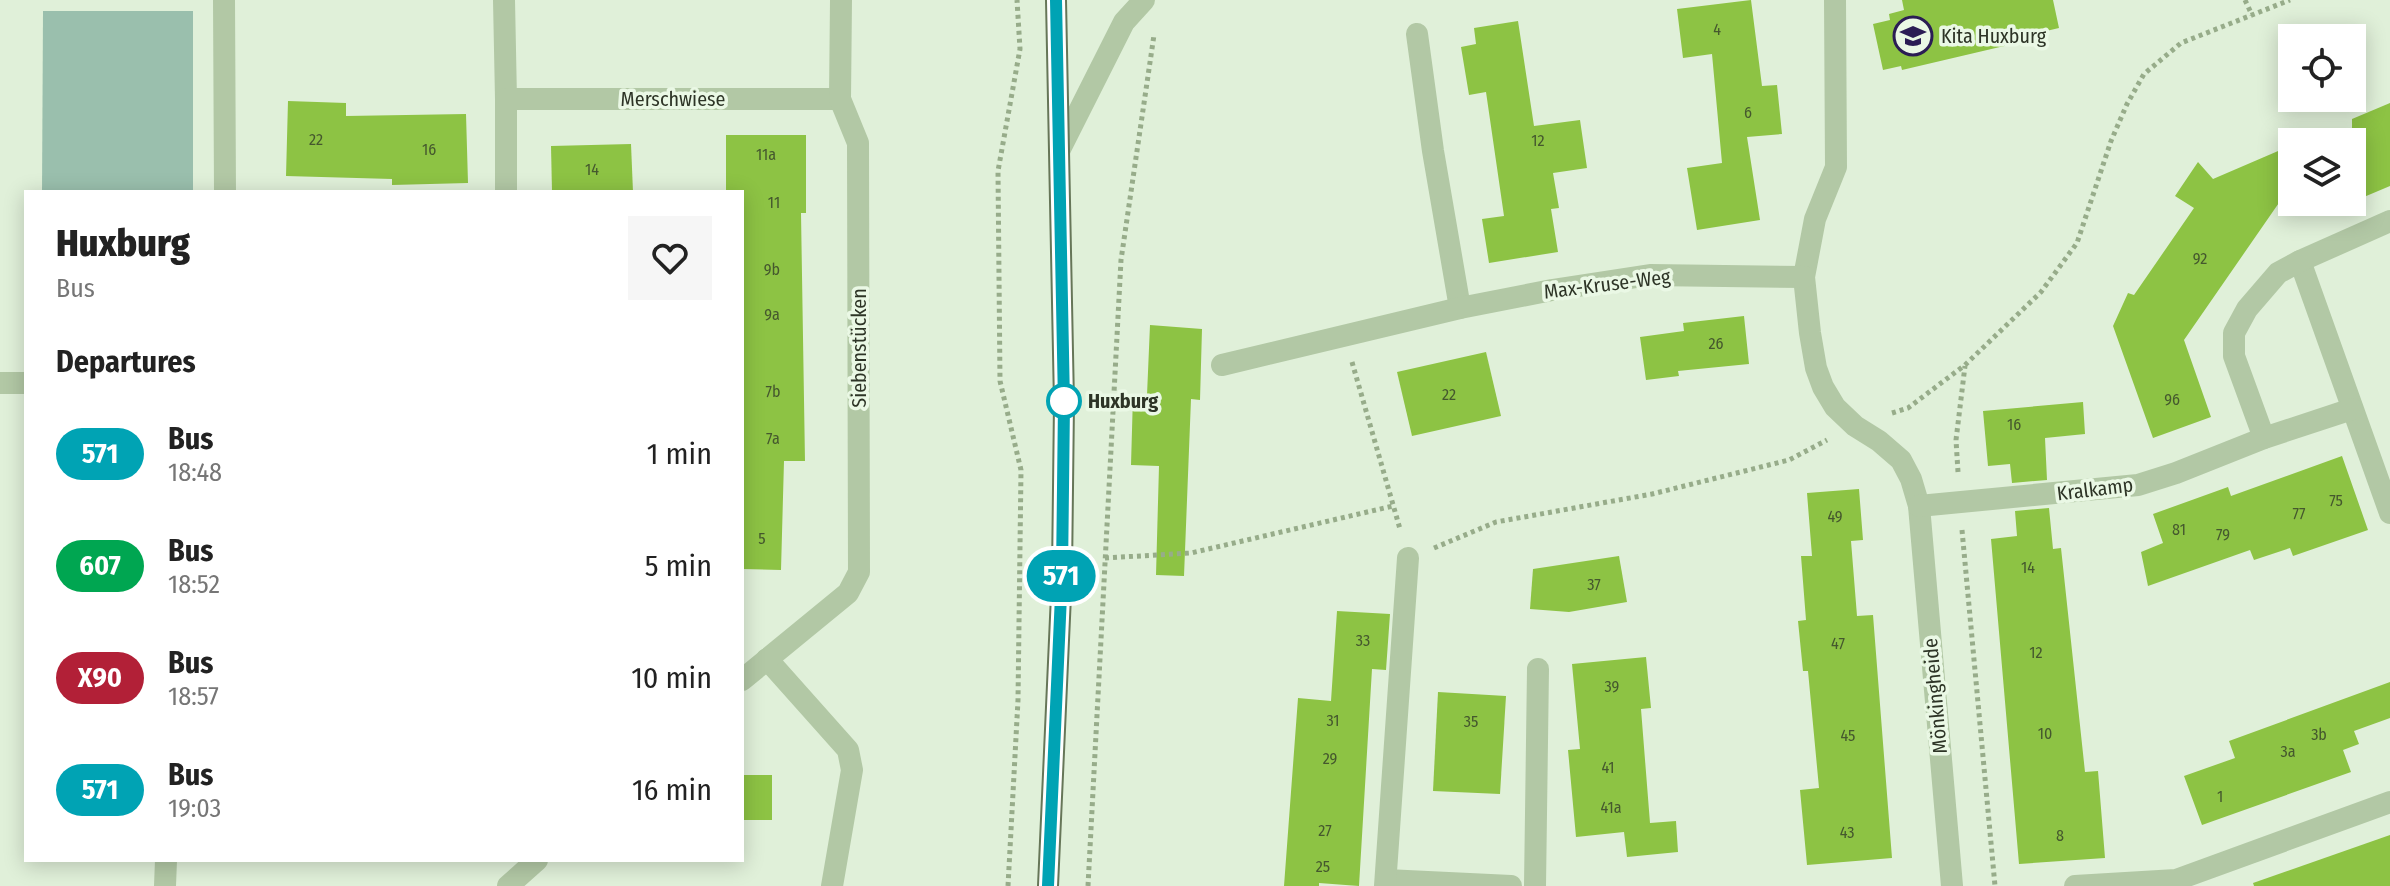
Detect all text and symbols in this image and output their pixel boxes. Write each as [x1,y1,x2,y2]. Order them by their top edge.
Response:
school or university icon: Kita Huxburg [1892,15,1934,57]
house number: 4 [1713,20,1721,39]
place label: Kita Huxburg [1941,24,2047,48]
map controls [2278,24,2366,216]
button: locate [2278,24,2366,112]
street label: Merschwiese [621,87,725,111]
house number: 6 [1744,103,1752,122]
button: layers [2278,128,2366,216]
house number: 22 [309,130,323,149]
house number: 12 [1531,131,1545,150]
house number: 16 [422,140,436,159]
house number: 11a [756,145,776,164]
house number: 14 [585,160,599,179]
house number: 11 [768,193,780,212]
button: heart [628,216,712,300]
text: Huxburg [56,220,190,266]
house number: 92 [2193,249,2207,268]
house number: 9b [764,260,780,279]
street label: Max-Kruse-Weg [1542,264,1672,304]
text: Bus [56,273,95,304]
street label: Siebenstücken [847,288,871,408]
house number: 9a [764,305,780,324]
house number: 26 [1709,334,1724,353]
text: Departures [56,344,196,380]
house number: 7b [766,382,781,401]
marker: Huxburg [1047,384,1081,418]
house number: 22 [1442,385,1456,404]
place label: Huxburg [1088,389,1158,413]
house number: 96 [2164,390,2180,409]
house number: 16 [2007,415,2021,434]
text: Bus [168,421,213,457]
house number: 7a [766,429,780,448]
text: 1 min [647,436,712,472]
text: 571 [82,437,118,470]
text: 18:48 [168,457,222,488]
street label: Kralkamp [2055,472,2135,506]
house number: 75 [2329,491,2343,510]
house number: 77 [2292,504,2306,523]
house number: 49 [1827,507,1843,526]
house number: 81 [2172,520,2186,539]
house number: 79 [2216,525,2230,544]
house number: 5 [758,529,766,548]
text: Bus [168,533,213,569]
text: 5 min [645,548,712,584]
text: 607 [79,549,121,582]
line badge: 571 [1015,550,1107,602]
house number: 14 [2021,558,2035,577]
text: 571 [1043,559,1079,592]
text: 18:52 [168,569,220,600]
house number: 37 [1587,575,1601,594]
house number: 33 [1356,631,1370,650]
house number: 47 [1831,634,1845,653]
street label: Mönkingheide [1918,637,1952,755]
house number: 12 [2029,643,2043,662]
text: Bus [168,645,213,681]
text: 10 min [631,660,712,696]
text: X90 [78,661,122,694]
house number: 39 [1605,677,1620,696]
text: 18:57 [168,681,219,712]
house number: 31 [1326,711,1340,730]
house number: 35 [1464,712,1478,731]
house number: 10 [2038,724,2052,743]
house number: 3b [2311,725,2327,744]
house number: 45 [1841,726,1855,745]
house number: 3a [2280,742,2296,761]
house number: 29 [1323,749,1338,768]
text: Bus [168,757,213,793]
house number: 41 [1601,758,1615,777]
text: 16 min [632,772,712,808]
text: 571 [82,773,118,806]
house number: 1 [2217,787,2223,806]
text: 19:03 [168,793,221,824]
house number: 41a [1601,798,1622,817]
house number: 27 [1318,821,1332,840]
house number: 43 [1840,823,1854,842]
house number: 8 [2056,826,2064,845]
house number: 25 [1316,857,1330,876]

